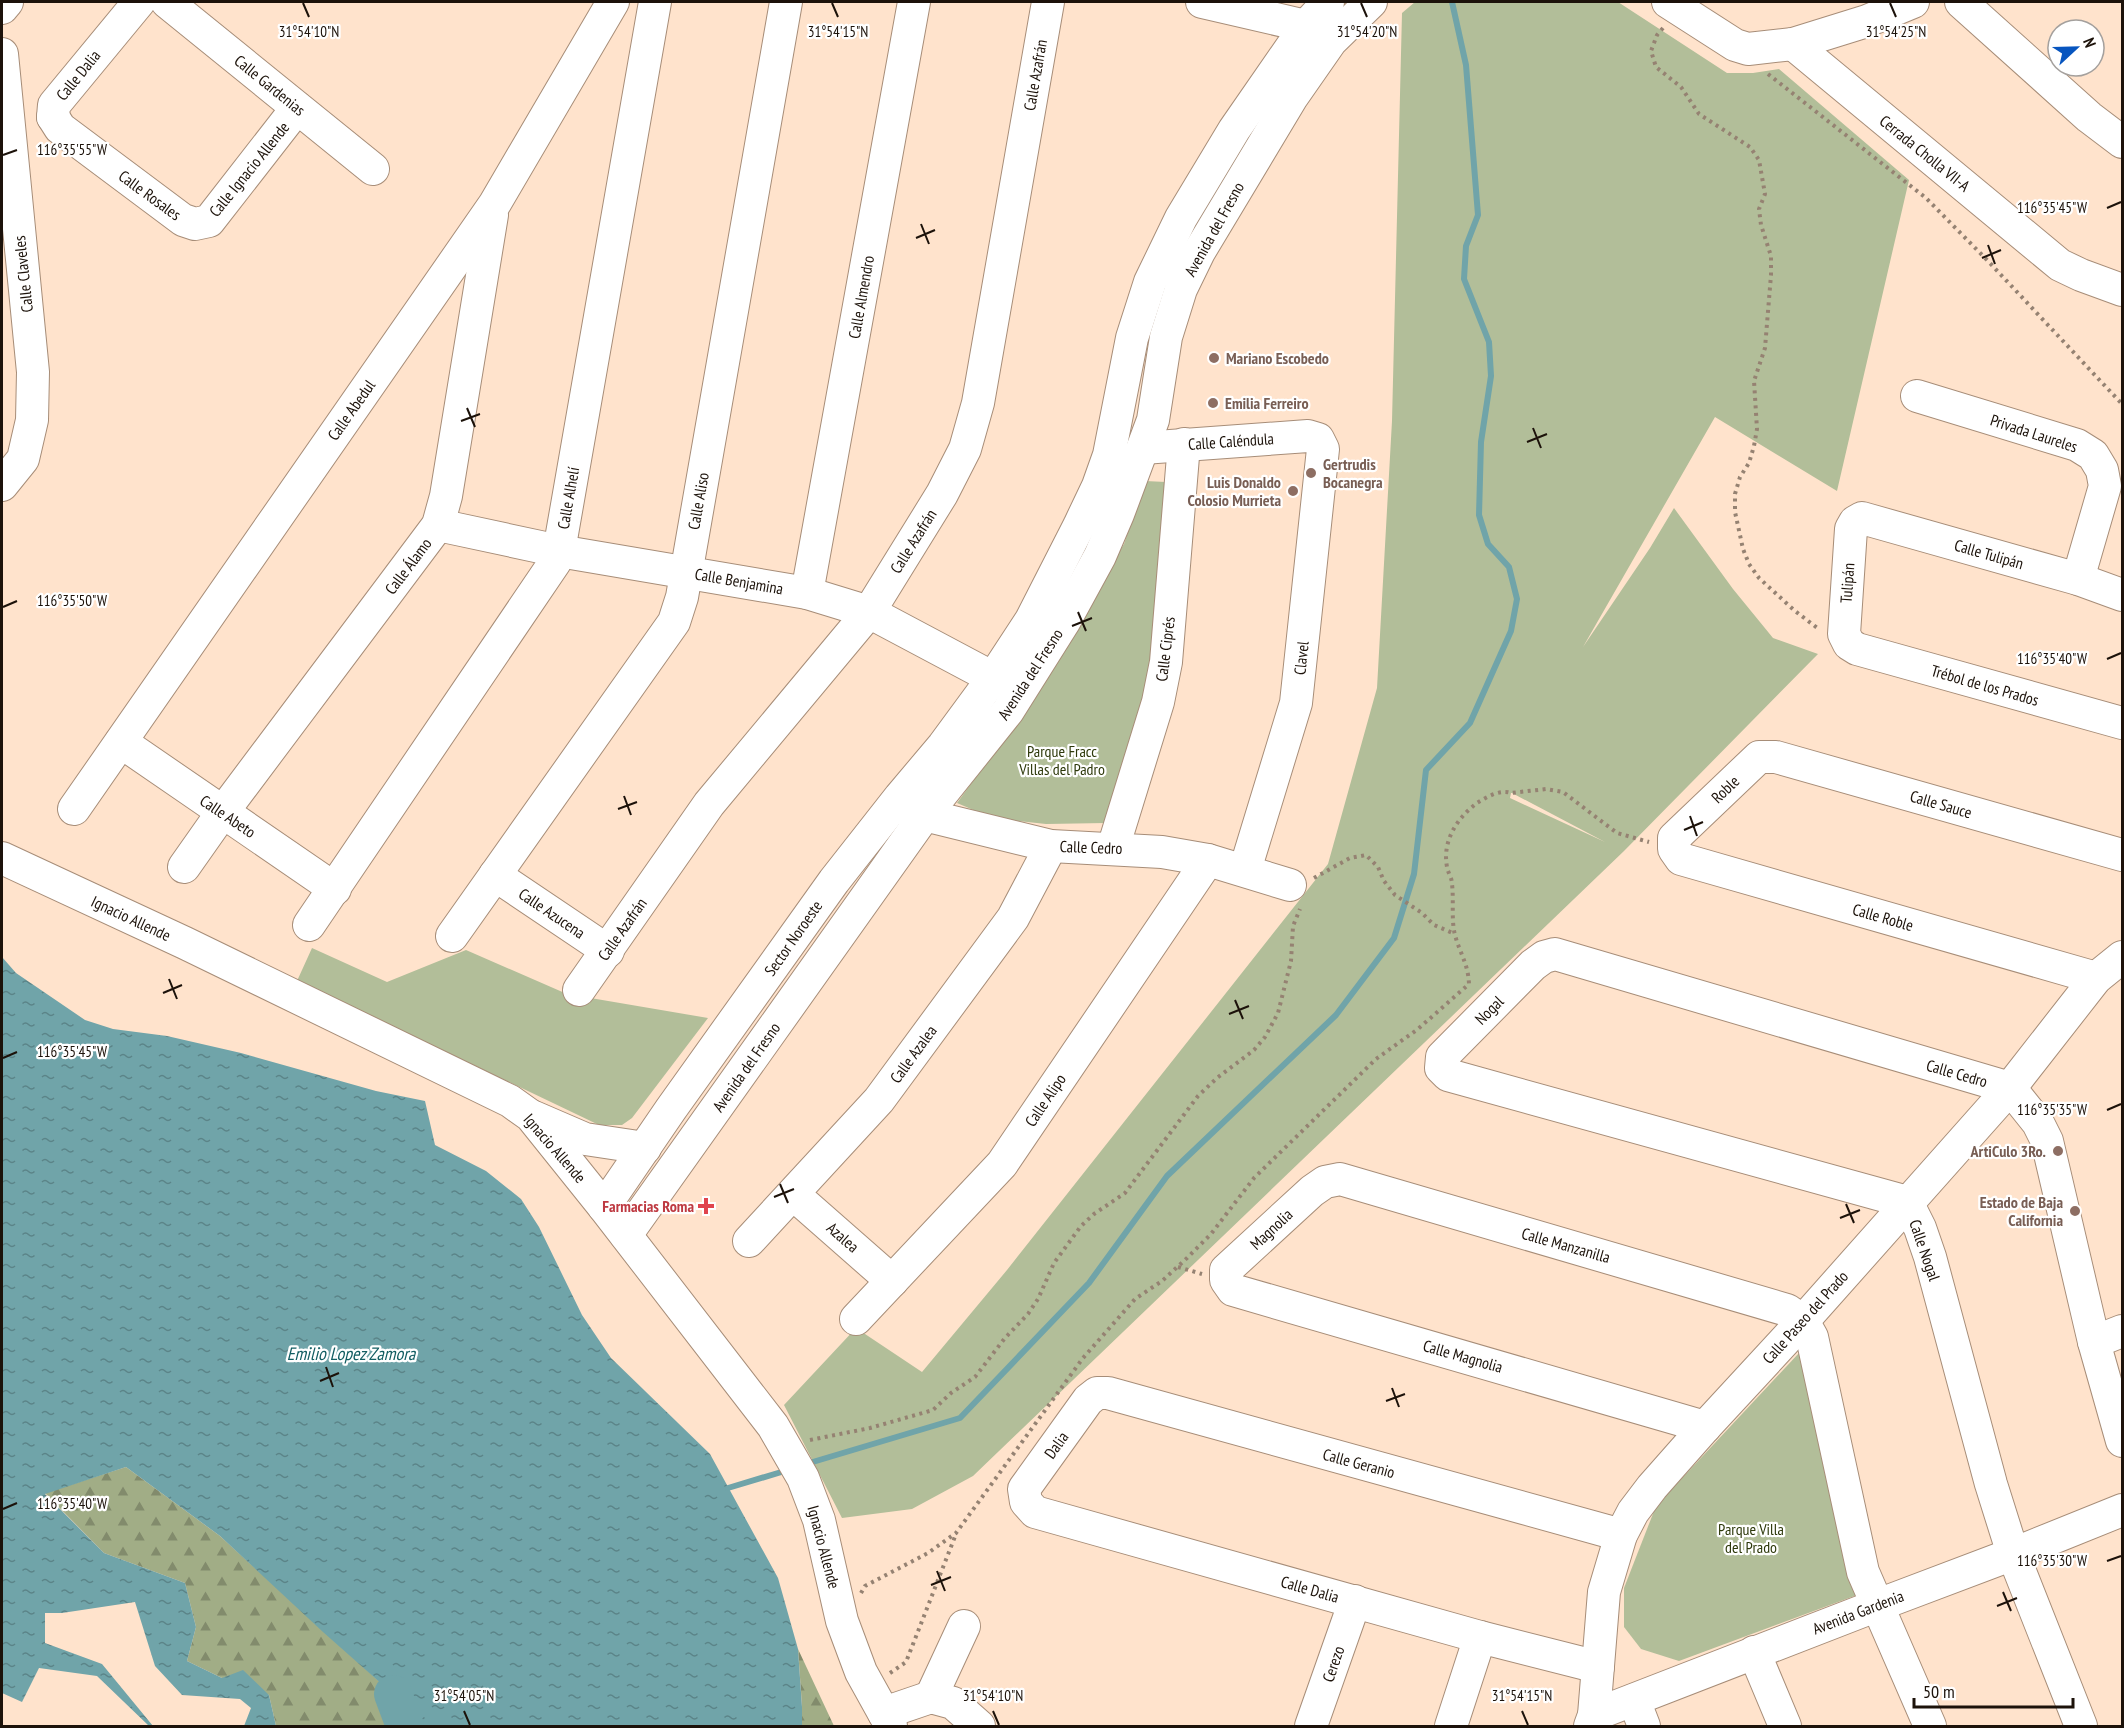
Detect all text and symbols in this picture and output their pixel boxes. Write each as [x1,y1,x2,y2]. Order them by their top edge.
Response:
north arrow [2046,18,2106,78]
text: 31°54'10"N [279,22,339,41]
text: 31°54'15"N [808,22,868,41]
text: 31°54'20"N [1337,22,1397,41]
text: 31°54'25"N [1866,22,1926,41]
text: N [2079,35,2101,50]
street label: Calle Azafrán [1019,38,1051,112]
street label: Calle Dalia [52,46,104,104]
street label: Calle Gardenias [230,50,310,120]
street label: Cerrada Cholla VII-A [1876,110,1975,196]
street label: Calle Ignacio Allende [205,118,293,220]
text: 116°35'55"W [37,140,107,159]
street label: Calle Rosales [115,166,185,224]
street label: Avenida del Fresno [1180,178,1248,280]
text: 116°35'45"W [2017,198,2087,217]
street label: Calle Claveles [9,235,37,313]
street label: Calle Almendro [844,254,878,340]
place label: Mariano Escobedo [1226,348,1329,368]
marker: Mariano Escobedo [1207,351,1221,365]
street label: Calle Abedul [323,376,379,444]
place label: Emilia Ferreiro [1225,393,1309,413]
marker: Emilia Ferreiro [1206,396,1220,410]
street label: Privada Laureles [1988,410,2080,456]
street label: Calle Caléndula [1187,428,1275,454]
place label: Gertrudis Bocanegra [1323,454,1383,492]
street label: Calle Alhelí [553,465,583,531]
marker: Gertrudis Bocanegra [1304,466,1318,480]
street label: Calle Aliso [683,471,713,531]
place label: Luis Donaldo Colosio Murrieta [1188,472,1281,510]
marker: Luis Donaldo Colosio Murrieta [1286,484,1300,498]
street label: Calle Azafrán [885,505,941,577]
street label: Calle Álamo [380,534,436,598]
street label: Calle Tulipán [1952,535,2026,573]
street label: Tulipán [1836,562,1858,604]
street label: Calle Benjamina [693,563,785,599]
text: 116°35'50"W [37,591,107,610]
street label: Calle Ciprés [1151,615,1179,683]
street label: Avenida del Fresno [993,625,1067,723]
street label: Clavel [1289,640,1313,676]
text: 116°35'40"W [2017,649,2087,668]
street label: Trébol de los Prados [1929,660,2041,710]
park label: Parque Fracc Villas del Padro [1018,741,1105,779]
street label: Roble [1707,771,1743,807]
street label: Calle Sauce [1908,786,1974,822]
street label: Calle Abeto [196,790,260,842]
street label: Calle Cedro [1059,836,1123,858]
street label: Calle Azucena [515,883,589,943]
street label: Ignacio Allende [88,891,174,945]
street label: Calle Azafrán [593,894,651,964]
street label: Sector Noroeste [760,896,826,980]
street label: Calle Roble [1850,899,1916,935]
street label: Nogal [1470,991,1508,1029]
street label: Avenida del Fresno [708,1018,784,1116]
street label: Calle Azalea [885,1021,941,1087]
text: 116°35'45"W [37,1042,107,1061]
street label: Calle Cedro [1924,1055,1990,1091]
street label: Calle Alipo [1020,1070,1070,1130]
text: 116°35'35"W [2017,1100,2087,1119]
street label: Ignacio Allende [519,1109,591,1187]
place label: ArtiCulo 3Ro. [1970,1141,2046,1161]
marker: ArtiCulo 3Ro. [2051,1144,2065,1158]
place label: Estado de Baja California [1980,1192,2063,1230]
place label: Farmacias Roma [602,1196,694,1216]
marker: Farmacias Roma [699,1199,713,1213]
street label: Magnolia [1246,1204,1296,1254]
marker: Estado de Baja California [2068,1204,2082,1218]
street label: Calle Nogal [1905,1217,1945,1284]
street label: Azalea [823,1218,863,1256]
street label: Calle Manzanilla [1519,1223,1613,1267]
street label: Calle Paseo del Prado [1758,1266,1852,1368]
street label: Calle Magnolia [1421,1335,1505,1377]
water label: Emilio Lopez Zamora [287,1342,416,1365]
street label: Dalia [1040,1428,1072,1462]
street label: Calle Geranio [1321,1444,1397,1482]
text: 116°35'40"W [37,1494,107,1513]
street label: Ignacio Allende [803,1503,845,1591]
park label: Parque Villa del Prado [1718,1519,1784,1557]
text: 116°35'30"W [2017,1551,2087,1570]
street label: Calle Dalia [1279,1571,1341,1607]
street label: Avenida Gardenia [1810,1585,1906,1639]
street label: Cerezo [1318,1643,1348,1685]
scale bar [1914,1671,2073,1709]
text: 50 m [1923,1680,1955,1703]
text: 31°54'05"N [434,1686,494,1705]
text: 31°54'10"N [963,1686,1023,1705]
text: 31°54'15"N [1492,1686,1552,1705]

